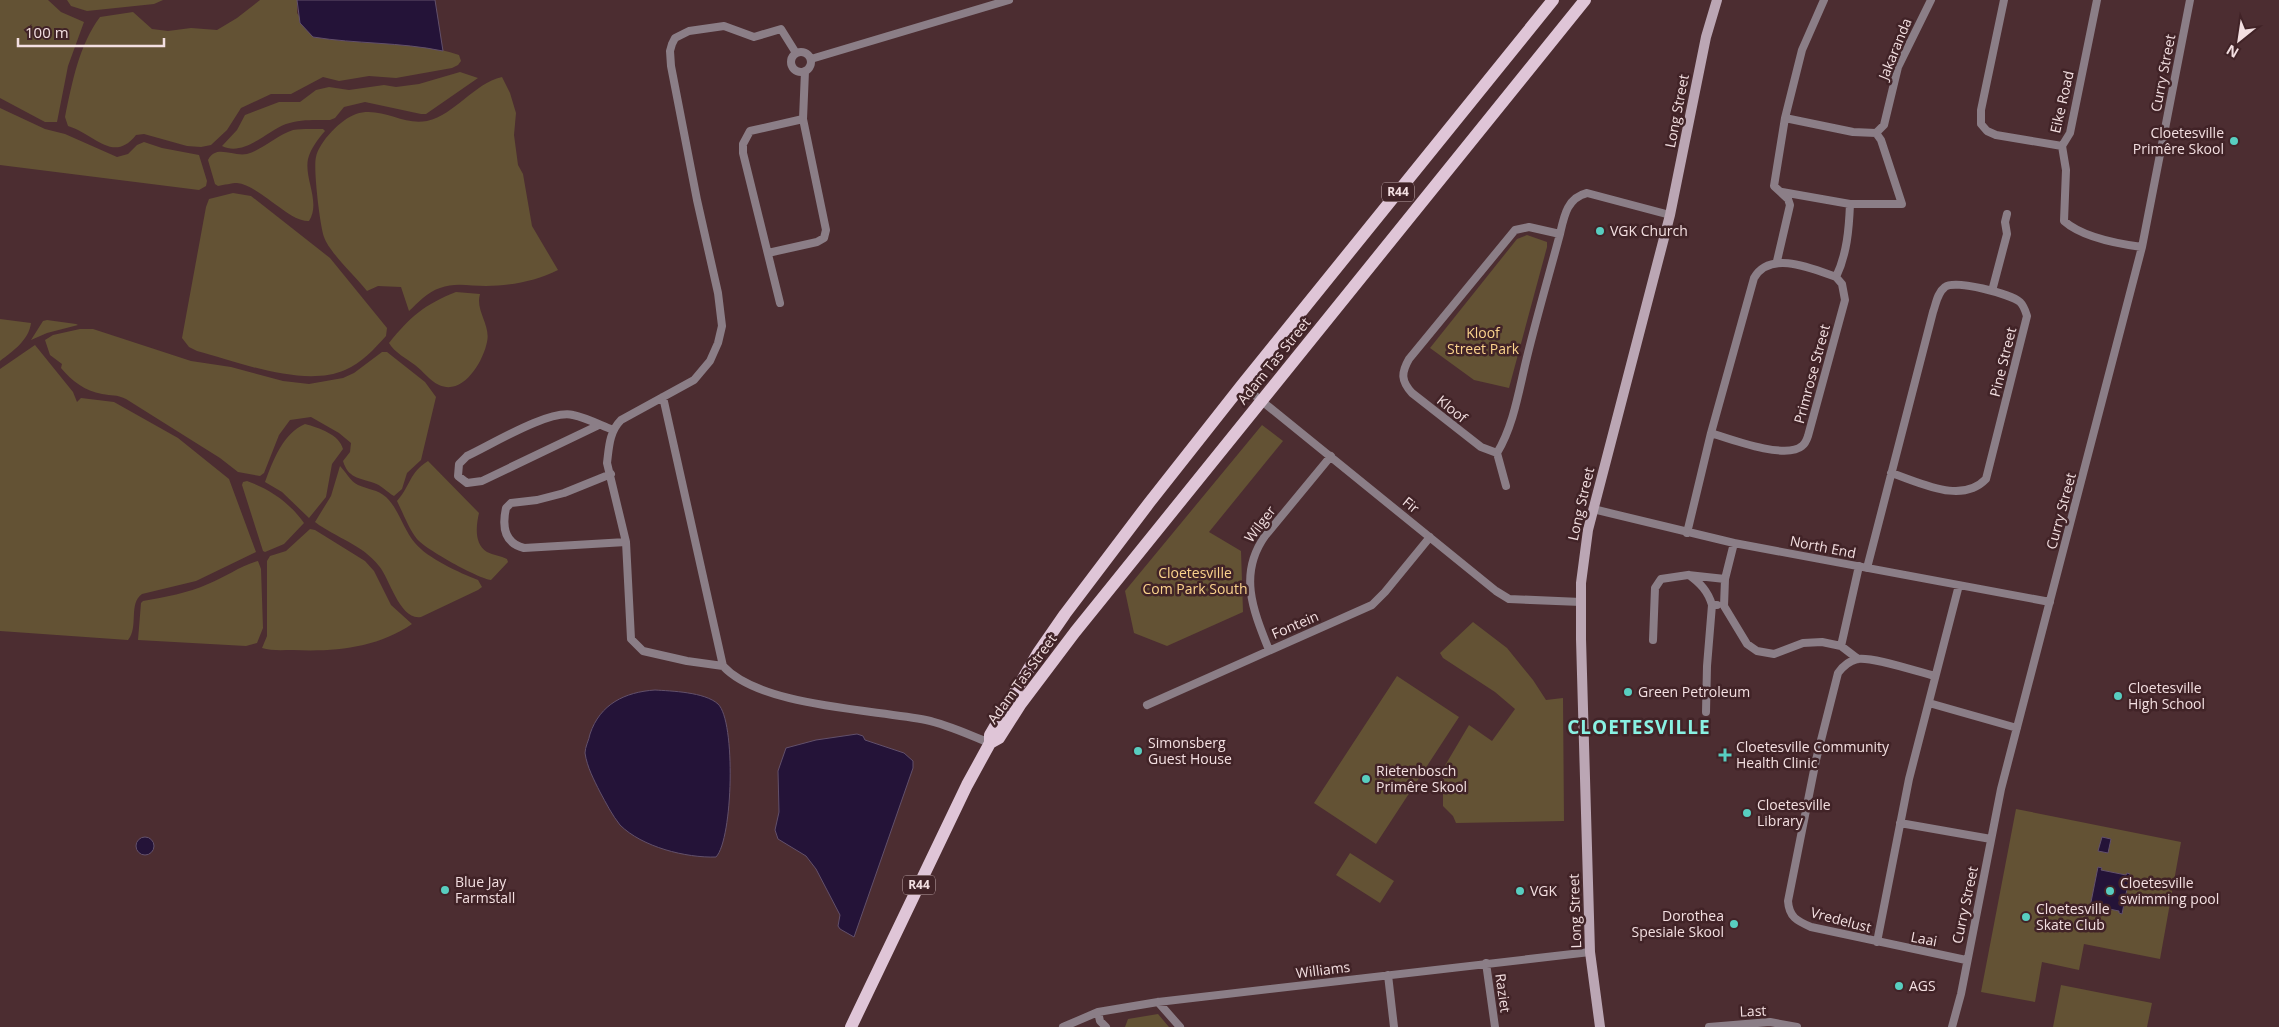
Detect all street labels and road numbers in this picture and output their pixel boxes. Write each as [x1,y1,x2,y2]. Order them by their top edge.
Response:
street label: Jakaranda [1873,15,1916,84]
street label: Curry Street [2146,33,2179,113]
street label: Eike Road [2045,69,2078,135]
street label: Long Street [1660,72,1693,149]
road number: R44 [1382,182,1414,202]
street label: Adam Tas Street [1233,313,1315,408]
street label: Primrose Street [1789,322,1834,426]
street label: Pine Street [1985,325,2020,399]
street label: Kloof [1433,391,1472,427]
street label: Long Street [1563,465,1598,542]
street label: Curry Street [2041,470,2080,551]
street label: Fir [1399,492,1424,517]
street label: Wilger [1240,501,1280,546]
street label: North End [1788,531,1858,562]
street label: Fontein [1268,606,1321,643]
street label: Adam Tas Street [983,630,1061,727]
street label: Curry Street [1947,864,1982,945]
street label: Long Street [1564,873,1585,949]
road number: R44 [903,876,935,894]
street label: Vredelust [1809,902,1874,937]
street label: Laai [1909,927,1939,950]
street label: Williams [1295,957,1351,982]
street label: Raziet [1491,972,1516,1014]
street label: Last [1739,1001,1767,1020]

